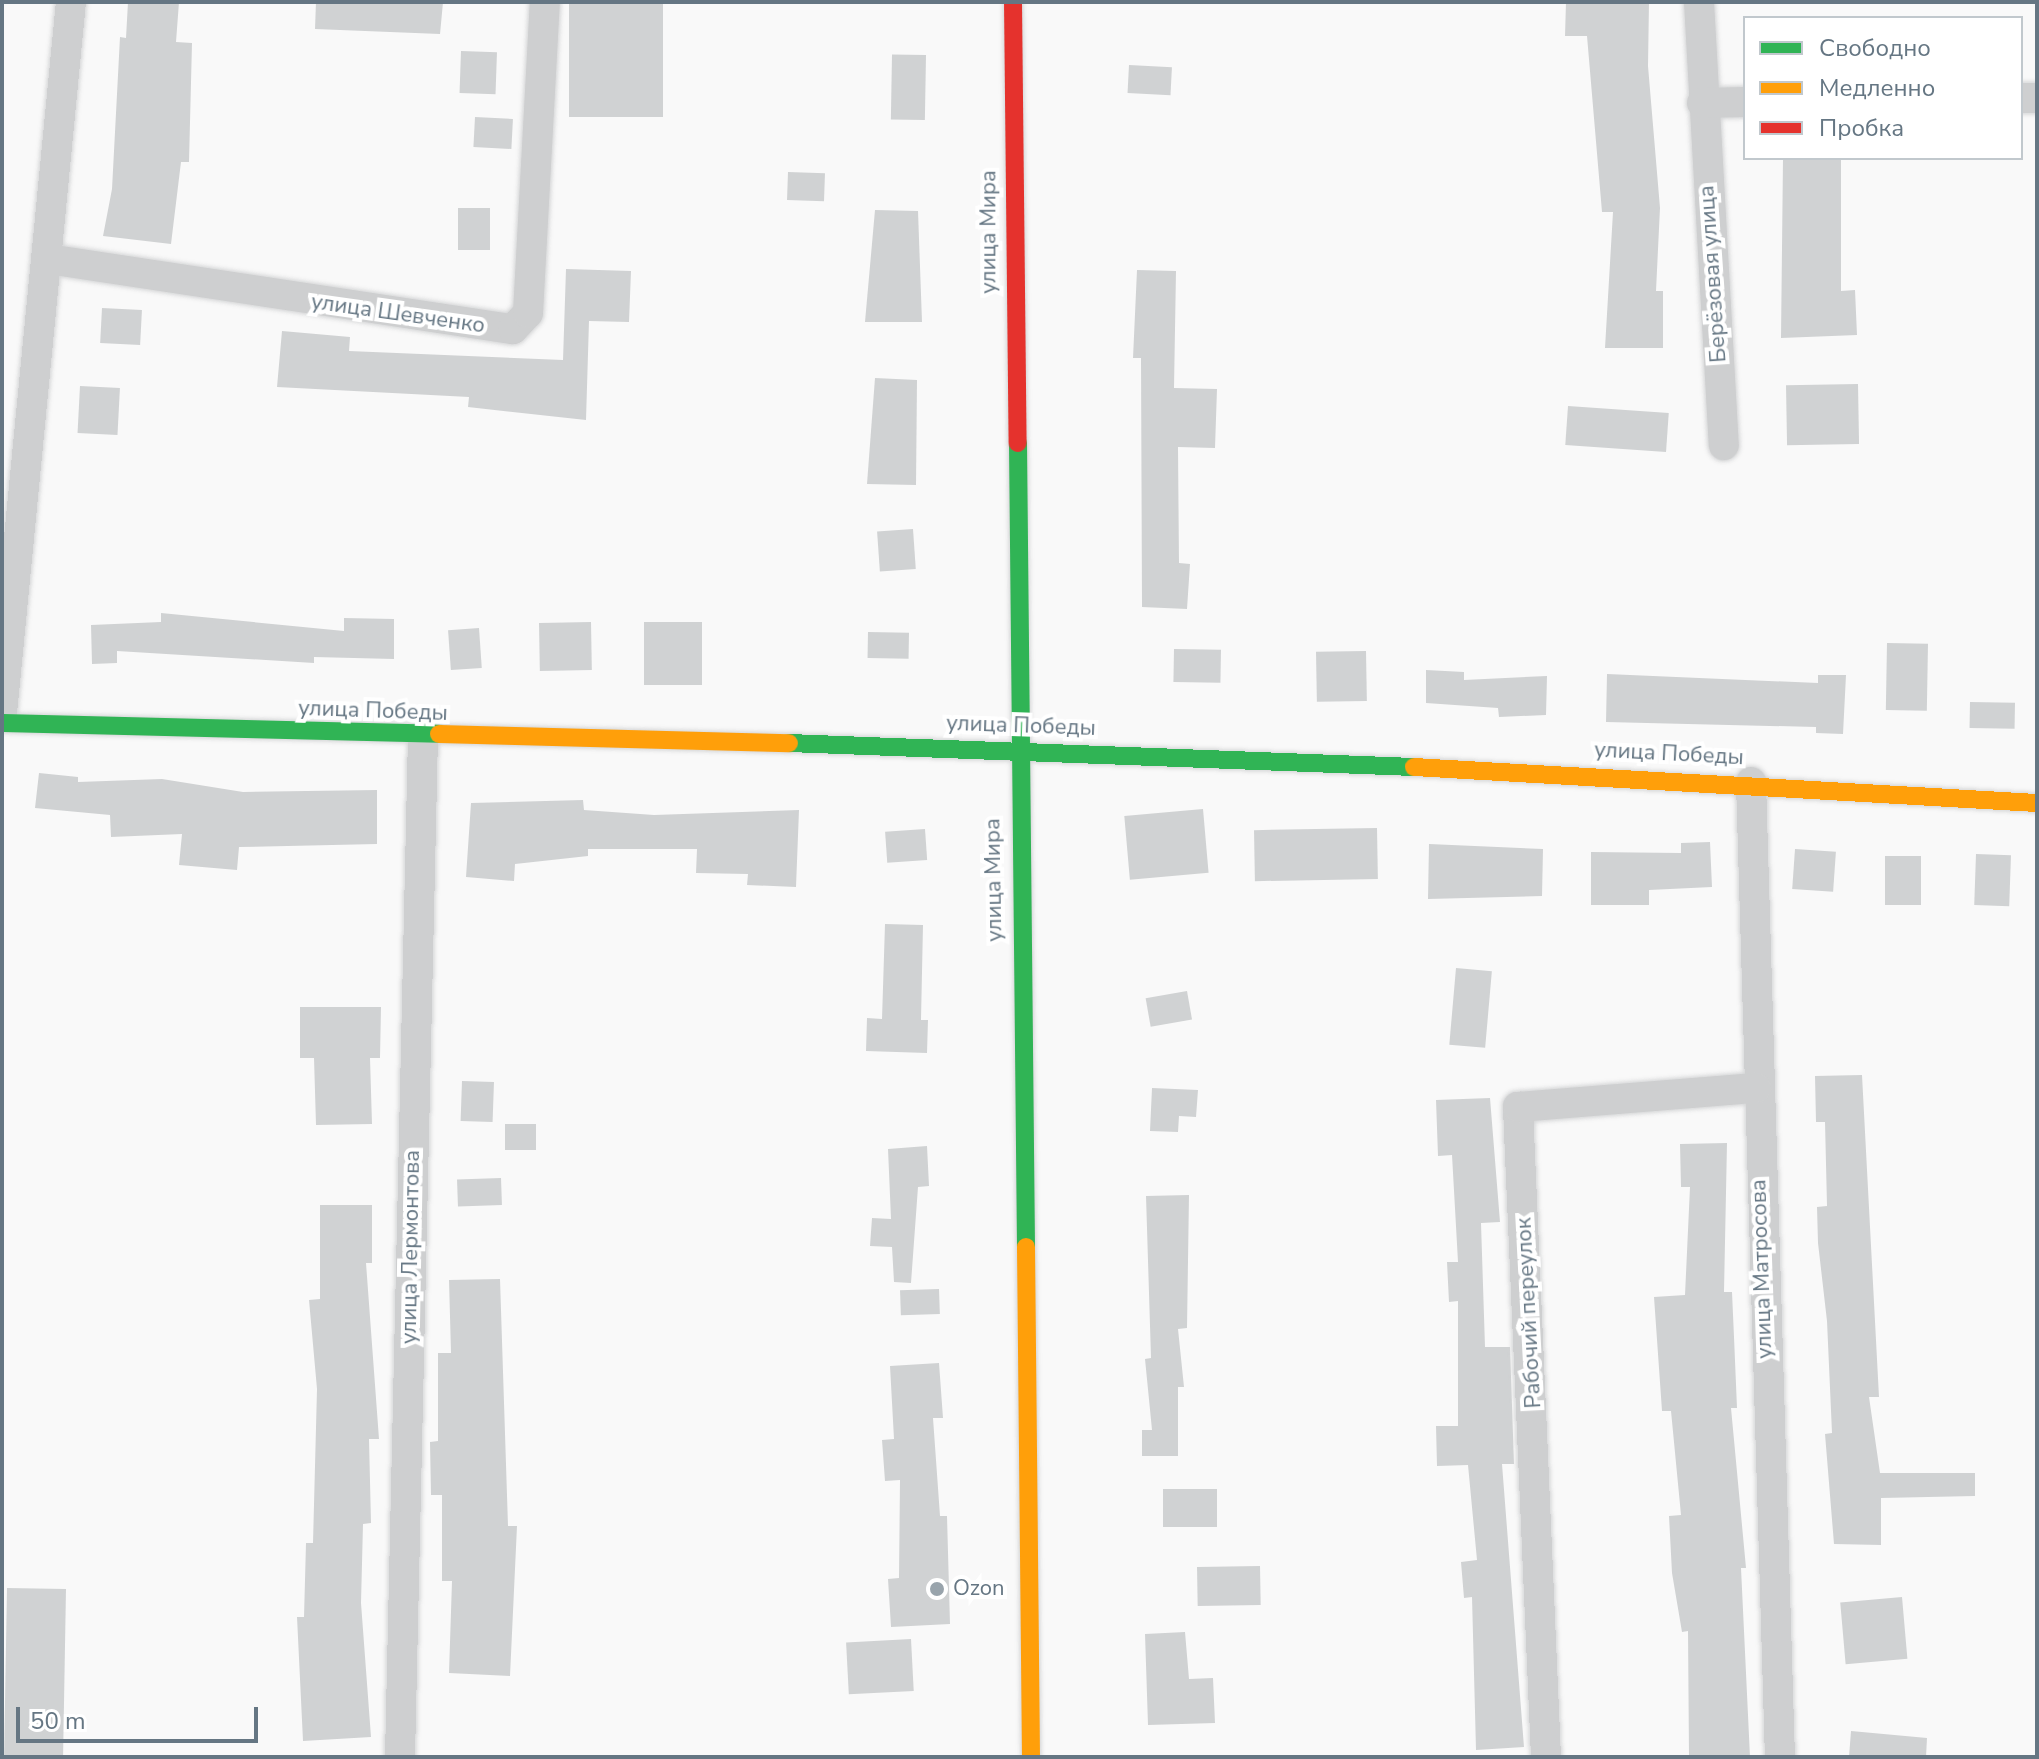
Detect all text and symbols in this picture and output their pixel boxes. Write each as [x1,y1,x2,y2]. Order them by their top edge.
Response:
legend [1743,16,2023,160]
text: Свободно [1819,32,1931,64]
text: Медленно [1819,72,1935,104]
text: Пробка [1819,112,1904,144]
street label: улица Мира [976,170,1002,294]
street label: Берёзовая улица [1694,185,1732,363]
street label: улица Шевченко [309,289,487,339]
street label: улица Победы [298,695,448,727]
street label: улица Победы [946,710,1096,742]
street label: улица Победы [1594,737,1744,771]
street label: улица Мира [980,818,1008,942]
street label: улица Лермонтова [396,1150,426,1344]
street label: улица Матросова [1746,1179,1778,1359]
street label: Рабочий переулок [1511,1217,1547,1409]
place label: Ozon [953,1576,1005,1602]
marker: Ozon [928,1580,946,1598]
scale bar [20,1691,262,1741]
text: 50 m [30,1705,86,1737]

